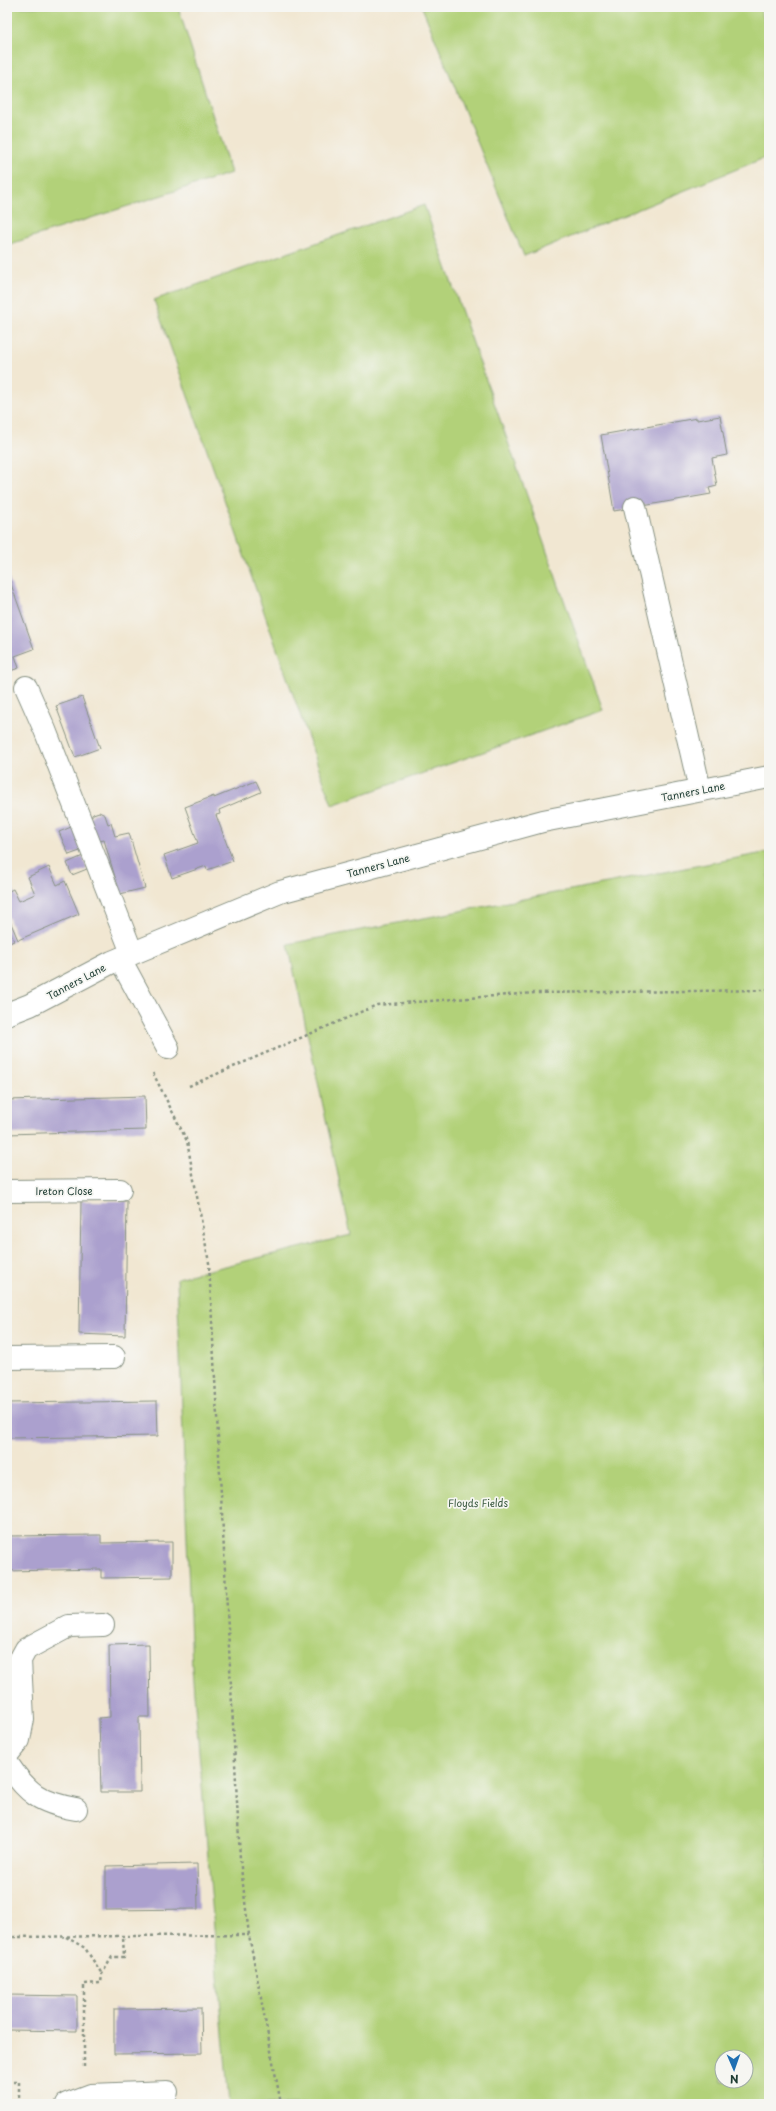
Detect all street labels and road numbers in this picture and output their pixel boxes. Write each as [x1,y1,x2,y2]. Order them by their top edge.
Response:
street label: Tanners Lane [660,777,727,805]
street label: Tanners Lane [345,849,412,881]
street label: Tanners Lane [44,959,108,1003]
street label: Ireton Close [35,1183,93,1198]

